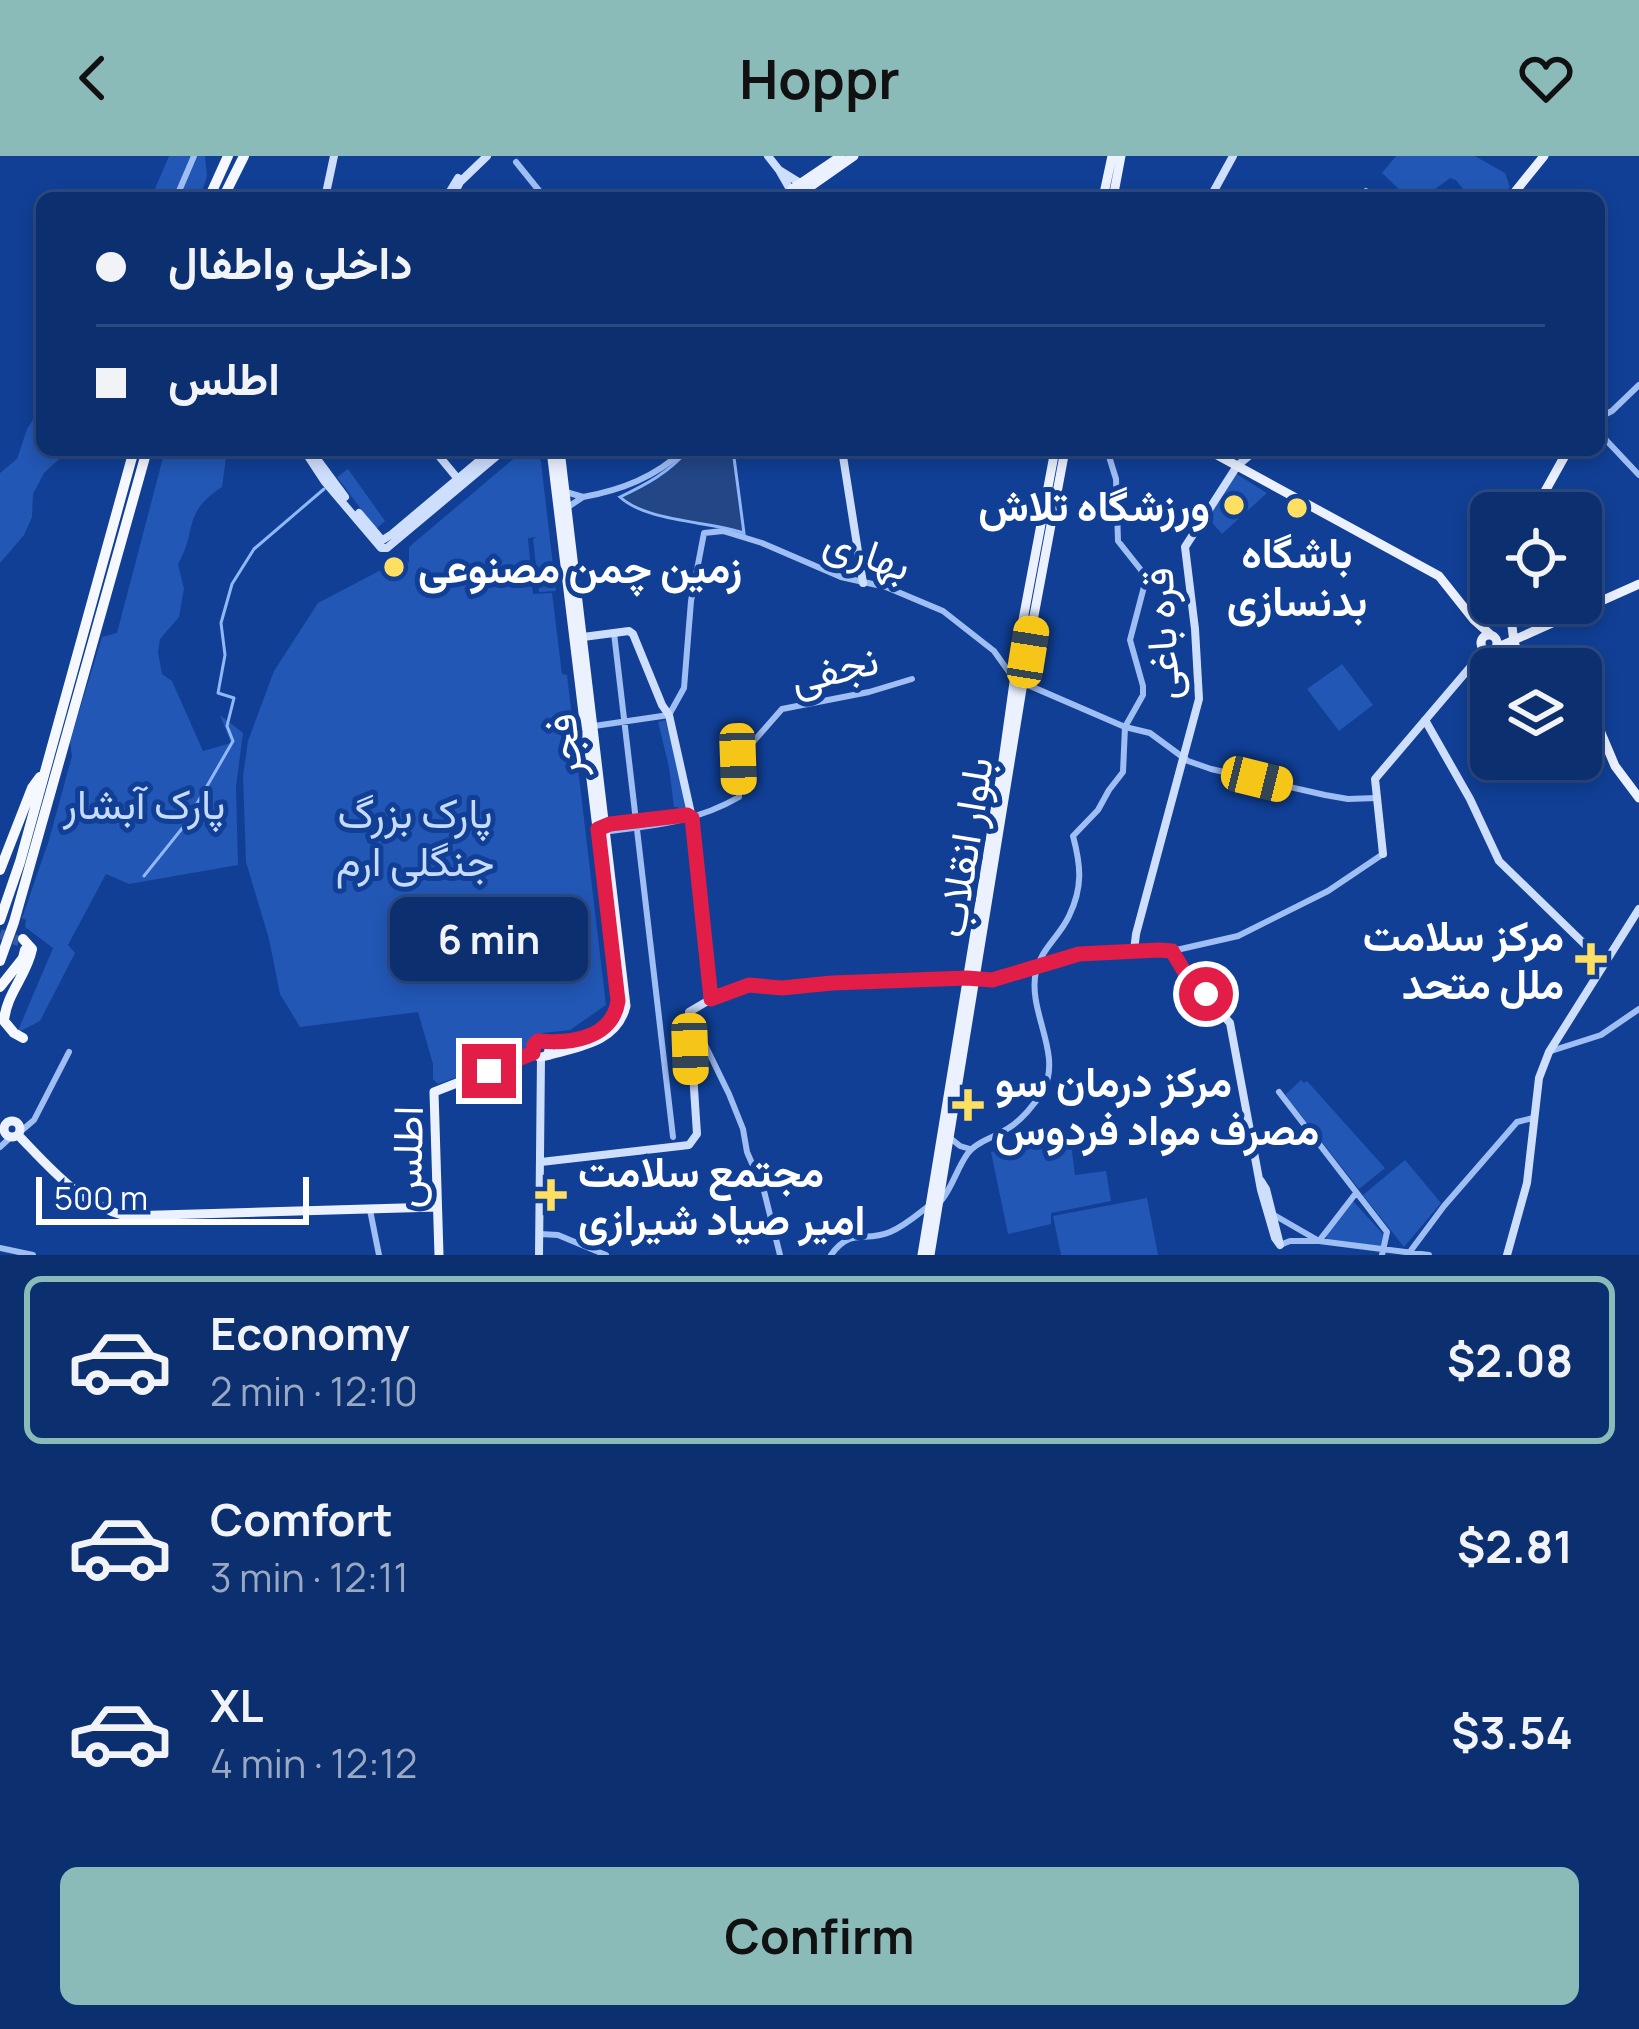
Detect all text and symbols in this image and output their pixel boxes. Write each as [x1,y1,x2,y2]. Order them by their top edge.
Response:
text: Hoppr [739,41,900,115]
icon: back [60,45,126,111]
icon: heart [1513,45,1579,111]
text: داخلی واطفال [168,231,413,293]
text: اطلس [168,347,280,409]
place label: ورزشگاه تلاش [978,476,1210,534]
marker: ورزشگاه تلاش [1221,492,1247,518]
map controls [1470,492,1602,780]
button: locate [1470,492,1602,624]
marker: باشگاه بدنسازی [1284,495,1310,521]
street label: بهاری [817,510,919,594]
place label: باشگاه بدنسازی [1227,523,1367,629]
place label: زمین چمن مصنوعی [418,538,742,597]
marker: زمین چمن مصنوعی [381,554,407,580]
street label: قره باغی [1128,566,1192,702]
car [1005,614,1051,690]
street label: نجفی [784,629,884,707]
button: layers [1470,648,1602,780]
street label: فجر [530,711,596,782]
car [719,722,757,796]
street label: بلوار انقلاب [920,753,1006,941]
car [1218,753,1296,805]
park label: پارک آبشار [62,774,225,833]
park label: پارک بزرگ جنگلی ارم [336,783,494,889]
callout: 6 min [390,897,588,981]
place label: مرکز سلامت ملل متحد [1363,906,1564,1012]
text: 6 min [438,912,540,966]
marker: مرکز سلامت ملل متحد [1575,943,1607,975]
route start [1179,967,1233,1021]
car [671,1012,709,1086]
route end [462,1044,516,1098]
place label: مرکز درمان سو مصرف مواد فردوس [995,1052,1319,1158]
marker: مرکز درمان سو مصرف مواد فردوس [952,1089,984,1121]
street label: اطلس [376,1105,436,1209]
place label: مجتمع سلامت امیر صیاد شیرازی [578,1142,865,1248]
scale bar [36,1171,309,1224]
text: 500 m [54,1175,148,1220]
marker: مجتمع سلامت امیر صیاد شیرازی [535,1179,567,1211]
text: Economy [210,1302,410,1364]
icon: car [66,1306,174,1414]
text: $2.08 [1447,1329,1573,1391]
text: 2 min · 12:10 [210,1364,418,1418]
text: Comfort [210,1488,393,1550]
icon: car [66,1492,174,1600]
text: $2.81 [1457,1515,1573,1577]
text: 3 min · 12:11 [210,1550,409,1604]
text: XL [210,1674,264,1736]
icon: car [66,1678,174,1786]
text: $3.54 [1451,1701,1573,1763]
text: 4 min · 12:12 [210,1736,417,1790]
button: Confirm [60,1867,1579,2005]

